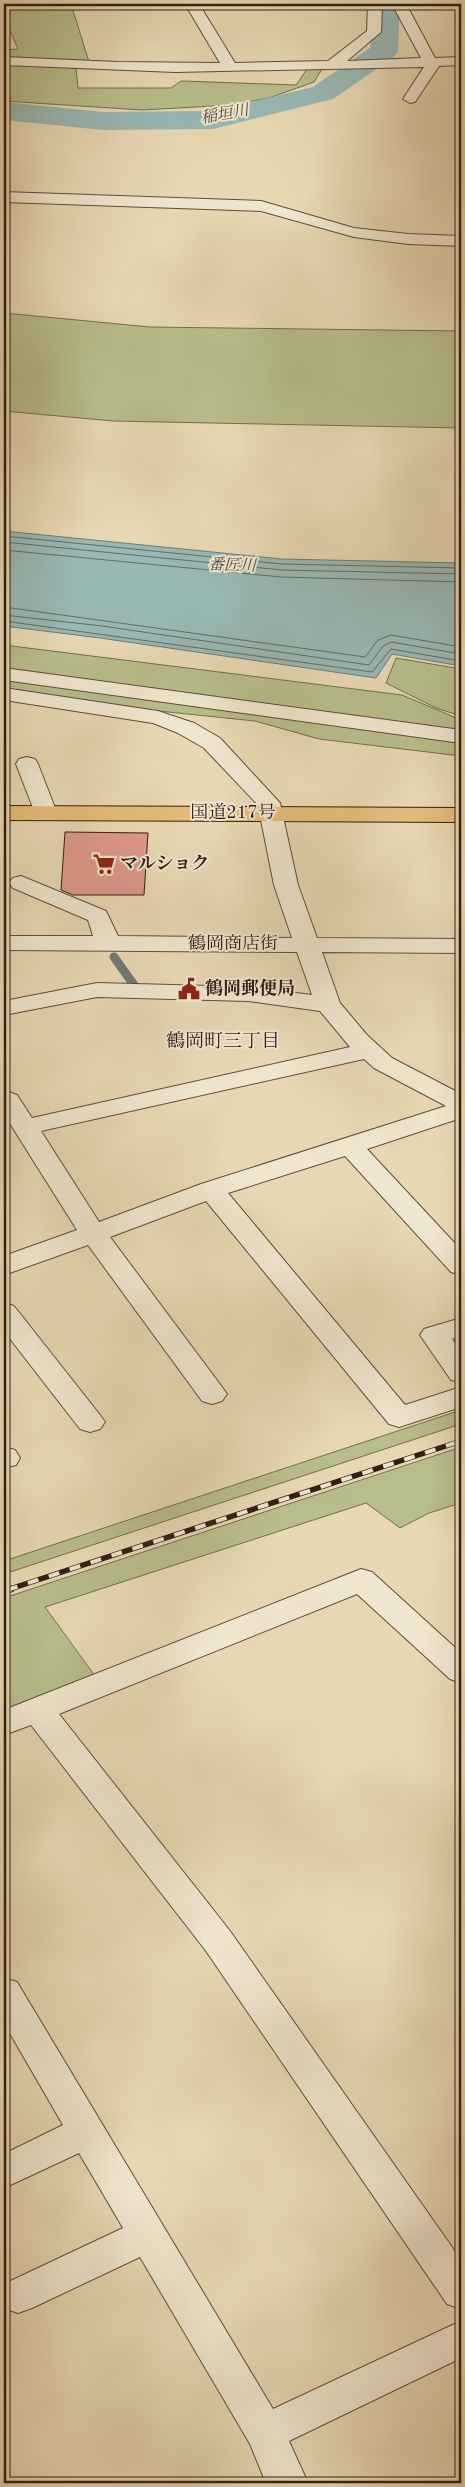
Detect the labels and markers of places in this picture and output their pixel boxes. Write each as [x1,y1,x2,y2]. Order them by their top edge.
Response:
supermarket icon: マルショク [91,851,117,877]
place label: マルショク [120,854,209,873]
public building icon: 鶴岡郵便局 [176,976,202,1002]
place label: 鶴岡郵便局 [205,978,295,998]

